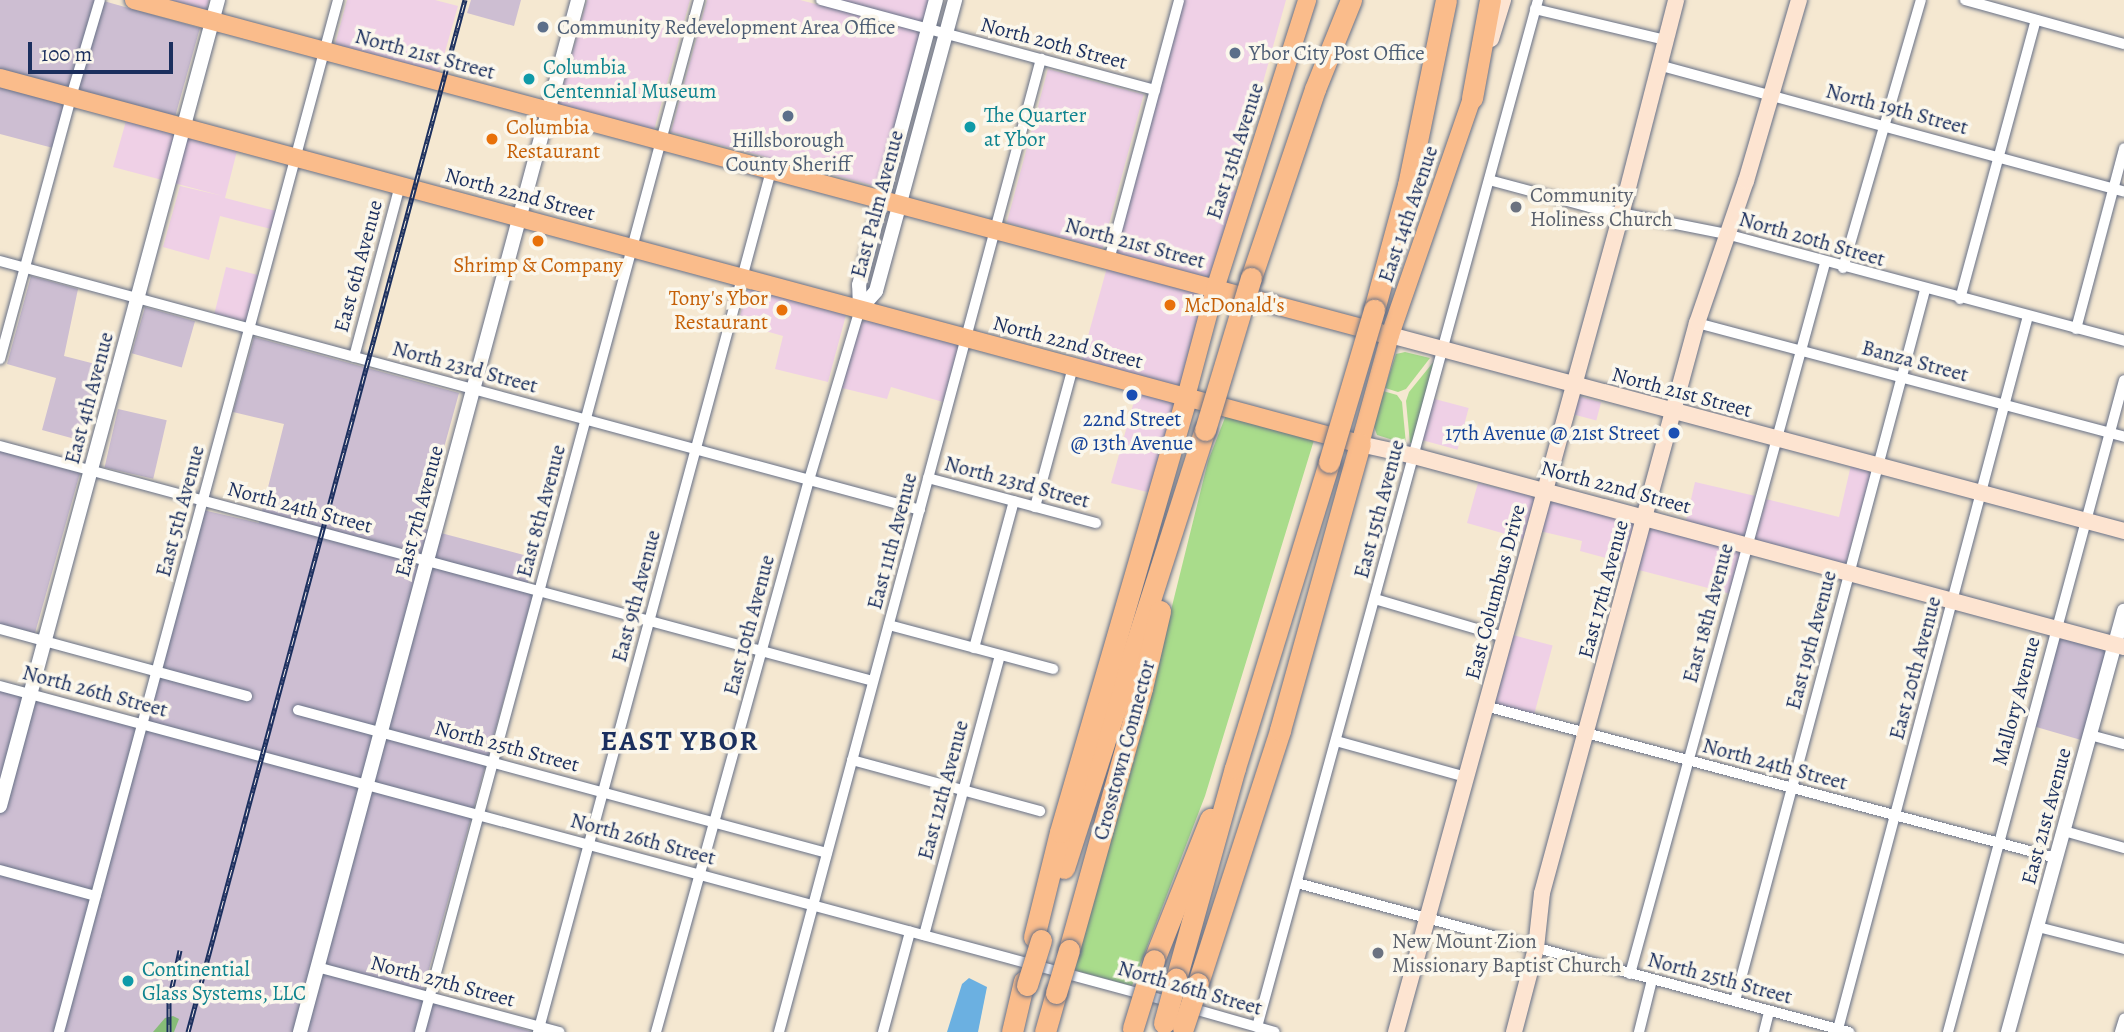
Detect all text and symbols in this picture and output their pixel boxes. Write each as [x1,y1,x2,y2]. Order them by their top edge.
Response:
street label: North 20th Street [978,11,1130,75]
place label: Community Redevelopment Area Office [557,14,895,40]
marker: Community Redevelopment Area Office [535,19,551,35]
street label: North 21st Street [352,23,498,85]
scale bar [32,28,177,72]
text: 100 m [41,40,92,68]
place label: Ybor City Post Office [1249,40,1425,66]
marker: Ybor City Post Office [1227,45,1243,61]
place label: Columbia Centennial Museum [543,54,716,104]
marker: Columbia Centennial Museum [521,71,537,87]
street label: North 19th Street [1823,78,1971,140]
street label: East 13th Avenue [1201,80,1269,222]
place label: The Quarter at Ybor [984,102,1087,152]
marker: Hillsborough County Sheriff [780,108,796,124]
place label: Columbia Restaurant [506,114,600,164]
marker: The Quarter at Ybor [962,119,978,135]
place label: Hillsborough County Sheriff [725,127,851,177]
street label: East Palm Avenue [845,128,909,280]
marker: Columbia Restaurant [484,131,500,147]
street label: East 14th Avenue [1373,142,1443,286]
street label: North 22nd Street [442,162,598,226]
place label: Community Holiness Church [1530,182,1673,232]
street label: East 6th Avenue [328,197,388,335]
marker: Community Holiness Church [1508,199,1524,215]
street label: North 20th Street [1736,206,1888,272]
street label: North 21st Street [1062,212,1208,274]
marker: Shrimp & Company [530,233,546,249]
place label: Shrimp & Company [453,252,623,278]
place label: Tony's Ybor Restaurant [669,285,768,335]
place label: McDonald's [1184,292,1285,318]
marker: McDonald's [1162,297,1178,313]
marker: Tony's Ybor Restaurant [774,302,790,318]
street label: North 22nd Street [990,310,1146,374]
street label: East 4th Avenue [59,329,119,467]
street label: Banza Street [1859,335,1971,387]
street label: North 23rd Street [390,336,540,398]
street label: North 21st Street [1609,361,1755,423]
marker: 22nd Street @ 13th Avenue [1124,387,1140,403]
place label: 22nd Street @ 13th Avenue [1071,406,1193,456]
place label: 17th Avenue @ 21st Street [1445,420,1660,446]
marker: 17th Avenue @ 21st Street [1666,425,1682,441]
street label: East 15th Avenue [1348,437,1410,581]
street label: East 5th Avenue [150,442,210,580]
street label: East 8th Avenue [511,442,571,580]
street label: East 7th Avenue [389,443,449,579]
street label: North 23rd Street [942,451,1092,513]
street label: North 22nd Street [1538,455,1694,519]
street label: East 11th Avenue [862,470,922,612]
street label: North 24th Street [225,476,375,538]
street label: East Columbus Drive [1460,502,1530,682]
street label: East 17th Avenue [1572,517,1634,661]
street label: East 9th Avenue [606,527,666,665]
street label: East 18th Avenue [1677,540,1739,686]
street label: East 10th Avenue [718,552,780,698]
street label: East 19th Avenue [1780,568,1842,712]
street label: East 20th Avenue [1884,594,1946,742]
street label: Mallory Avenue [1987,634,2045,768]
street label: Crosstown Connector [1088,657,1160,843]
street label: North 26th Street [20,660,170,722]
street label: North 25th Street [432,715,582,777]
street label: East 12th Avenue [912,718,974,862]
district label: EAST YBOR [602,724,758,758]
street label: North 24th Street [1700,733,1850,795]
street label: East 21st Avenue [2016,745,2076,887]
street label: North 26th Street [568,808,718,870]
place label: New Mount Zion Missionary Baptist Church [1392,928,1621,978]
marker: New Mount Zion Missionary Baptist Church [1370,945,1386,961]
street label: North 25th Street [1645,947,1795,1009]
street label: North 27th Street [368,950,518,1012]
street label: North 26th Street [1115,955,1265,1021]
place label: Continential Glass Systems, LLC [142,956,306,1006]
marker: Continential Glass Systems, LLC [120,973,136,989]

